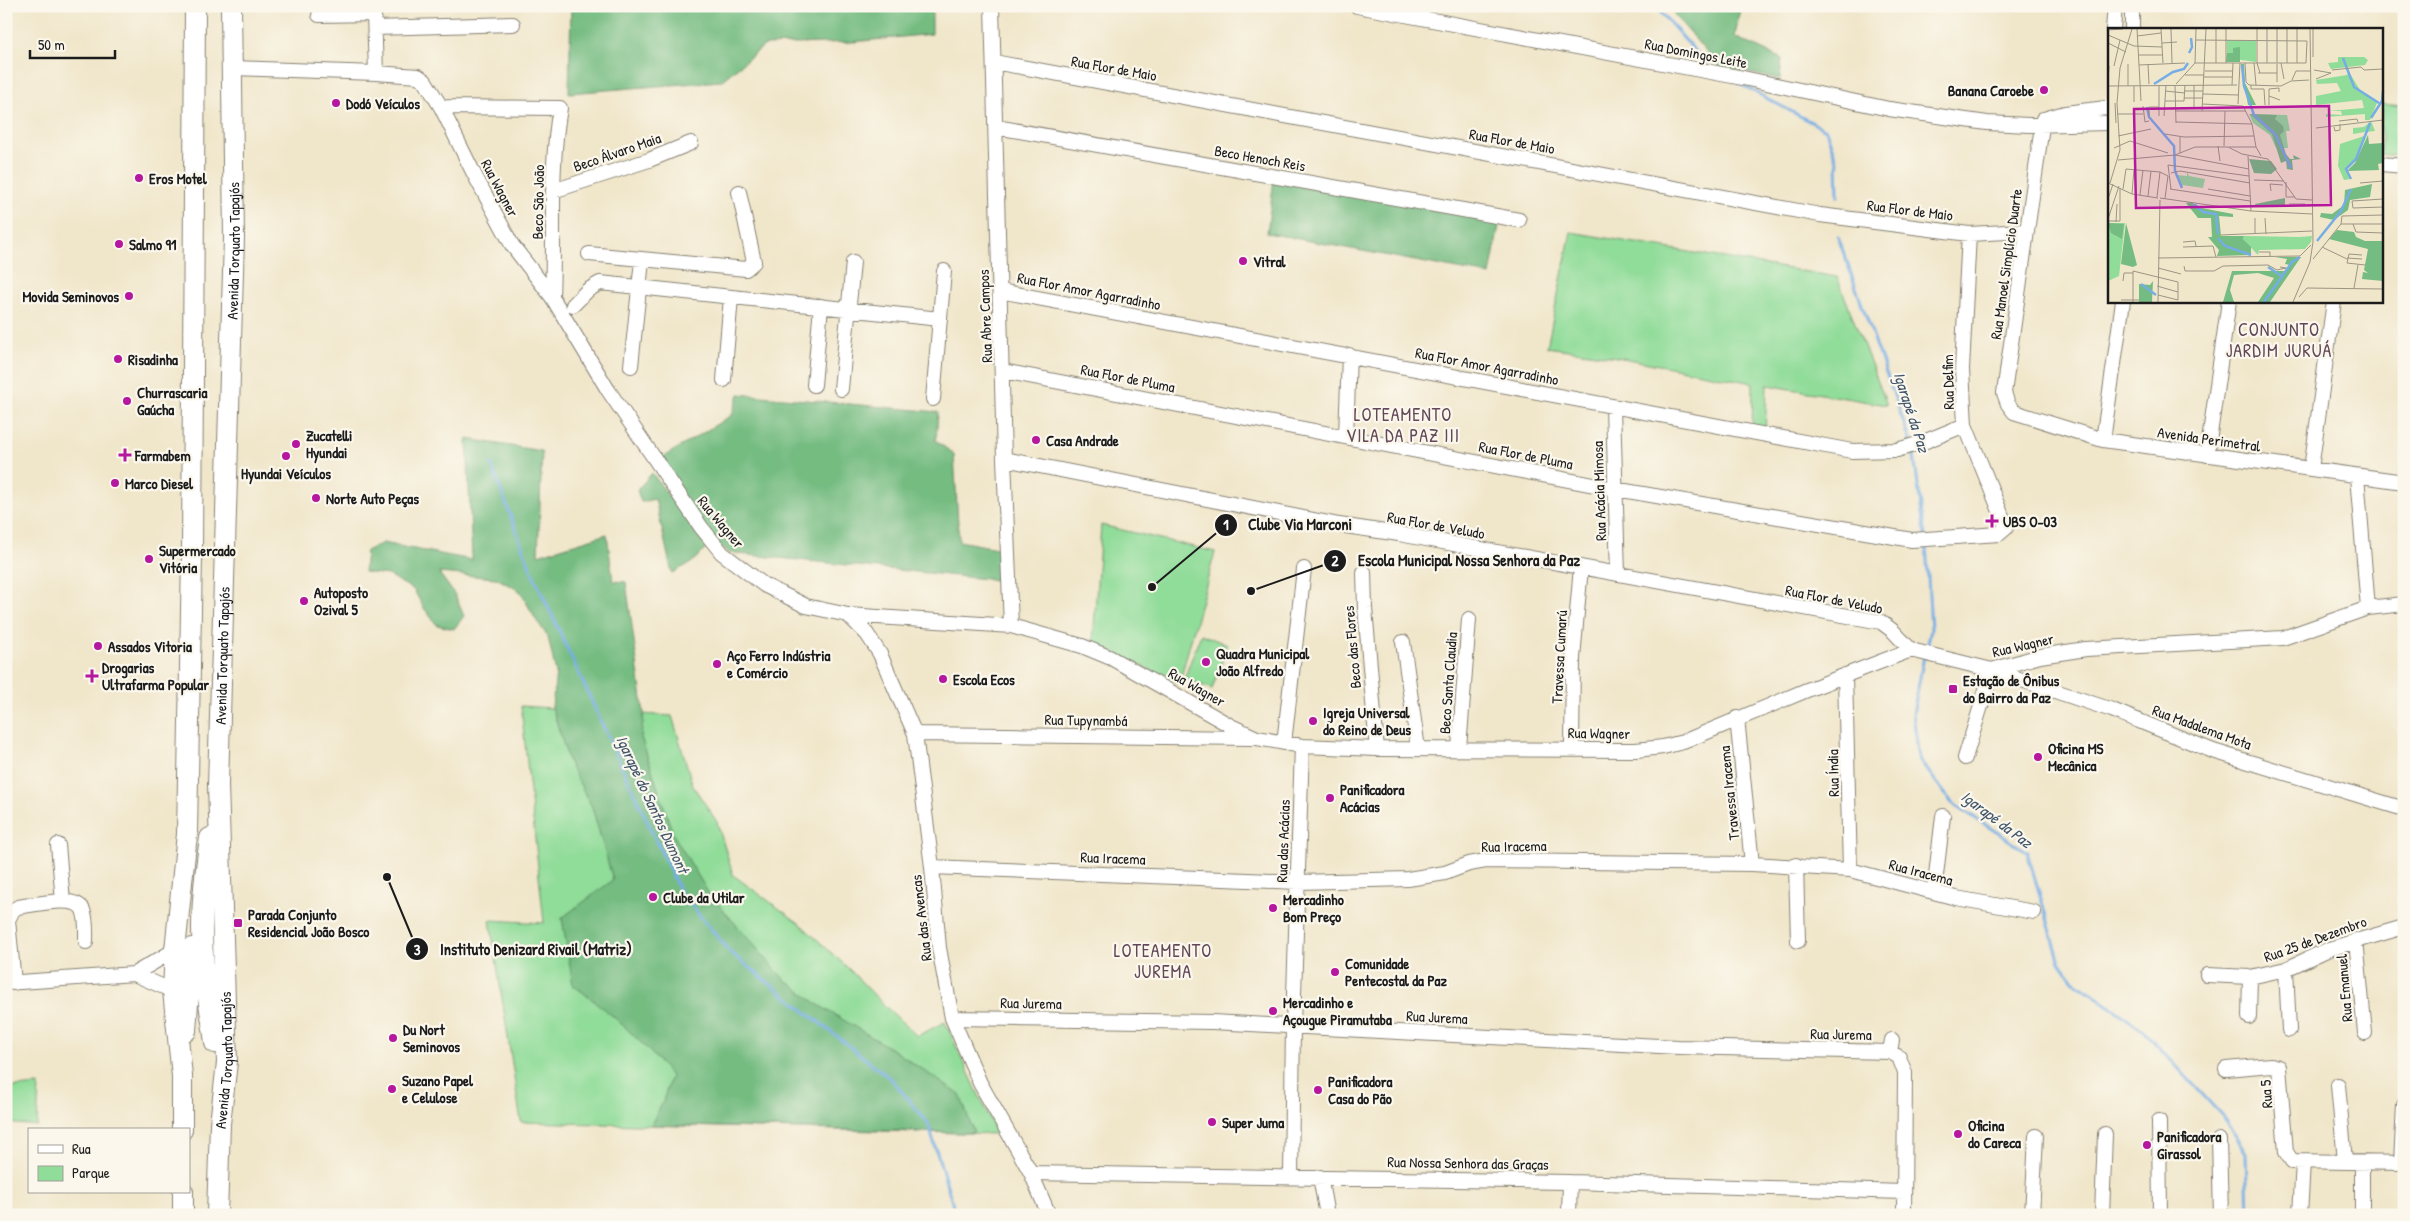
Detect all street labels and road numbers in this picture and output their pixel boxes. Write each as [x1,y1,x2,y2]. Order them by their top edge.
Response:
street label: Rua Domingos Leite [1643,33,1749,73]
street label: Rua Flor de Maio [1070,50,1158,86]
street label: Rua Flor de Maio [1468,123,1556,159]
street label: Beco Álvaro Maia [570,127,664,177]
street label: Beco Henoch Reis [1213,140,1307,176]
street label: Rua Wagner [476,155,524,221]
street label: Beco São João [527,164,549,240]
street label: Avenida Torquato Tapajós [221,182,245,320]
street label: Rua Manoel Simplício Duarte [1985,187,2027,341]
street label: Rua Flor de Maio [1866,194,1954,226]
street label: Rua Flor Amor Agarradinho [1016,267,1162,315]
street label: Rua Abre Campos [973,269,997,363]
street label: Rua Flor Amor Agarradinho [1414,342,1560,390]
street label: Rua Delfim [1937,354,1959,410]
street label: Rua Flor de Pluma [1079,359,1177,397]
street label: Avenida Perimetral [2156,421,2262,457]
street label: Rua Flor de Pluma [1477,436,1575,474]
street label: Rua Acácia Mimosa [1587,441,1611,541]
street label: Rua Wagner [693,491,749,553]
street label: Rua Flor de Veludo [1386,506,1486,544]
street label: Rua Flor de Veludo [1784,579,1884,619]
street label: Avenida Torquato Tapajós [209,586,234,725]
street label: Beco das Flores [1338,605,1366,689]
street label: Travessa Cumarú [1546,610,1572,704]
street label: Rua Wagner [1990,628,2056,662]
street label: Beco Santa Claudia [1434,631,1462,735]
street label: Rua Wagner [1165,662,1229,712]
street label: Rua Madalema Mota [2149,699,2255,755]
street label: Rua Tupynambá [1044,709,1128,731]
street label: Rua Wagner [1568,722,1631,744]
street label: Travessa Iracema [1714,745,1744,841]
street label: Rua Índia [1822,749,1844,797]
street label: Rua das Acácias [1271,799,1295,883]
street label: Rua Iracema [1481,835,1547,857]
street label: Rua Iracema [1080,846,1146,870]
street label: Rua Iracema [1887,853,1955,891]
street label: Rua das Avencas [905,873,937,962]
street label: Rua 25 de Dezembro [2261,911,2369,967]
street label: Rua Emanuel [2331,953,2357,1023]
street label: Avenida Torquato Tapajós [209,991,238,1129]
street label: Rua Jurema [1000,992,1062,1014]
street label: Rua Jurema [1406,1005,1468,1029]
street label: Rua Jurema [1810,1023,1872,1045]
street label: Rua 5 [2254,1078,2277,1109]
street label: Rua Nossa Senhora das Graças [1387,1151,1549,1175]

